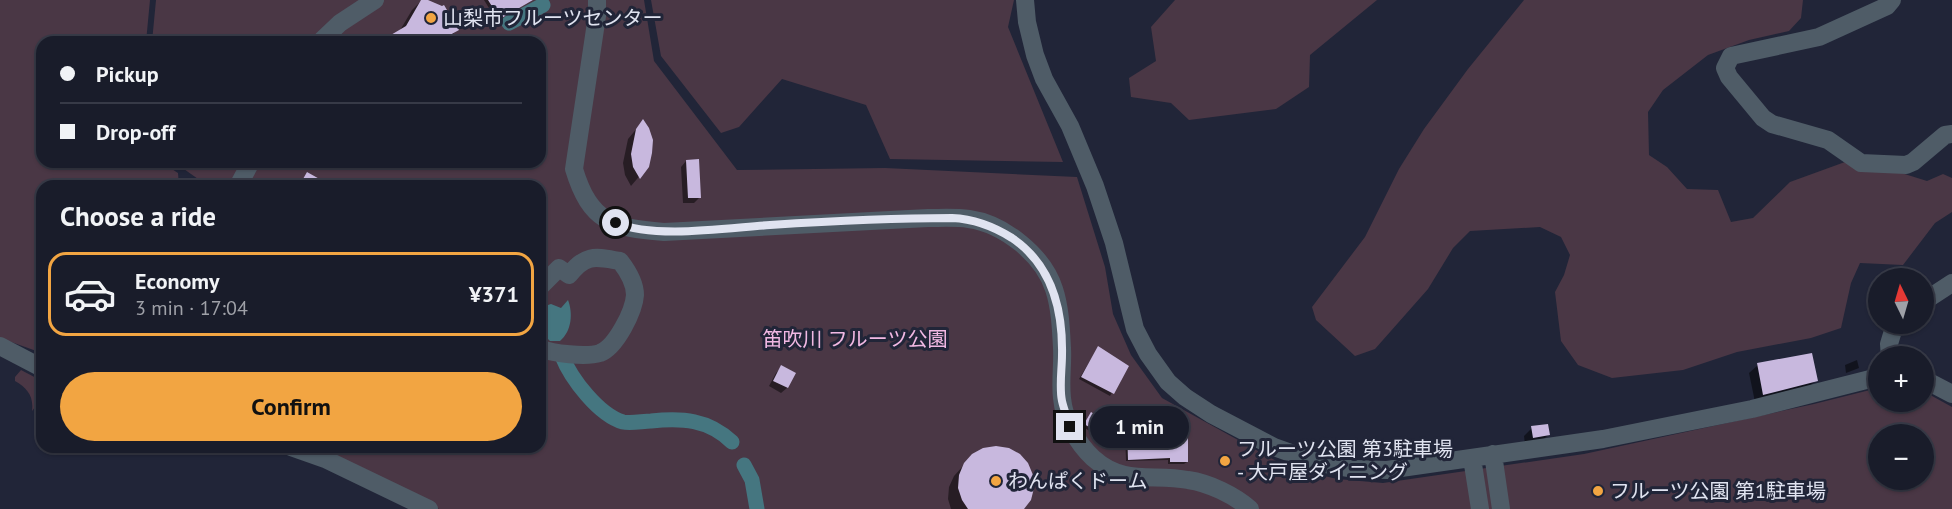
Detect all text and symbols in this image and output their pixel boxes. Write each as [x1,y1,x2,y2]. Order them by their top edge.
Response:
place label: 山梨市フルーツセンター [443,5,663,31]
marker: 山梨市フルーツセンター [424,11,438,25]
text: Pickup [96,60,159,88]
text: Drop-off [96,118,175,146]
text: Choose a ride [60,199,216,233]
route start [602,209,629,236]
icon: car [63,267,117,321]
text: Economy [135,267,219,295]
north arrow [1868,268,1934,334]
map controls [1868,268,1934,490]
text: ¥371 [469,280,519,308]
text: 3 min · 17:04 [135,295,248,321]
park label: 笛吹川 フルーツ公園 [763,326,947,352]
button: + [1868,346,1934,412]
button: Confirm [60,372,522,441]
callout: 1 min [1091,406,1190,448]
route end [1056,413,1083,440]
text: 1 min [1115,414,1164,440]
button: − [1868,424,1934,490]
place label: フルーツ公園 第3駐車場 - 大戸屋ダイニング [1237,436,1453,485]
marker: フルーツ公園 第3駐車場 - 大戸屋ダイニング [1218,454,1232,468]
place label: わんぱくドーム [1008,468,1147,494]
marker: わんぱくドーム [989,474,1003,488]
place label: フルーツ公園 第1駐車場 [1610,478,1826,504]
marker: フルーツ公園 第1駐車場 [1591,484,1605,498]

